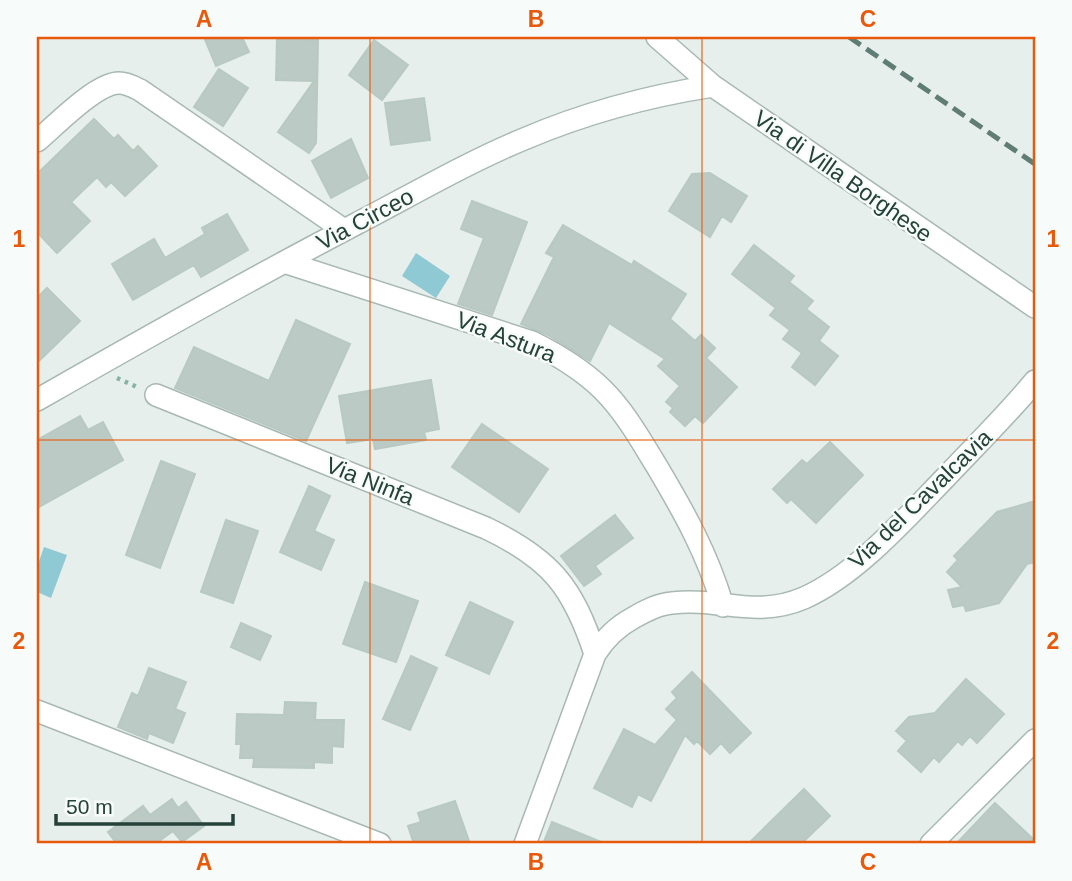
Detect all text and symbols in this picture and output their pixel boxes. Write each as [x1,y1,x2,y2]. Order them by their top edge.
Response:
text: A [196,6,212,32]
text: B [528,6,544,32]
text: C [860,6,876,32]
street label: Via di Villa Borghese [749,105,937,247]
street label: Via Circeo [312,183,418,255]
text: 1 [13,226,26,252]
text: 1 [1047,226,1060,252]
street label: Via Astura [453,306,560,368]
street label: Via del Cavalcavia [843,424,997,574]
street label: Via Ninfa [322,452,418,511]
text: 2 [13,628,25,654]
text: 2 [1047,628,1059,654]
scale bar [56,783,233,827]
text: 50 m [66,795,113,818]
text: A [196,849,212,875]
text: B [528,849,544,875]
text: C [860,849,876,875]

